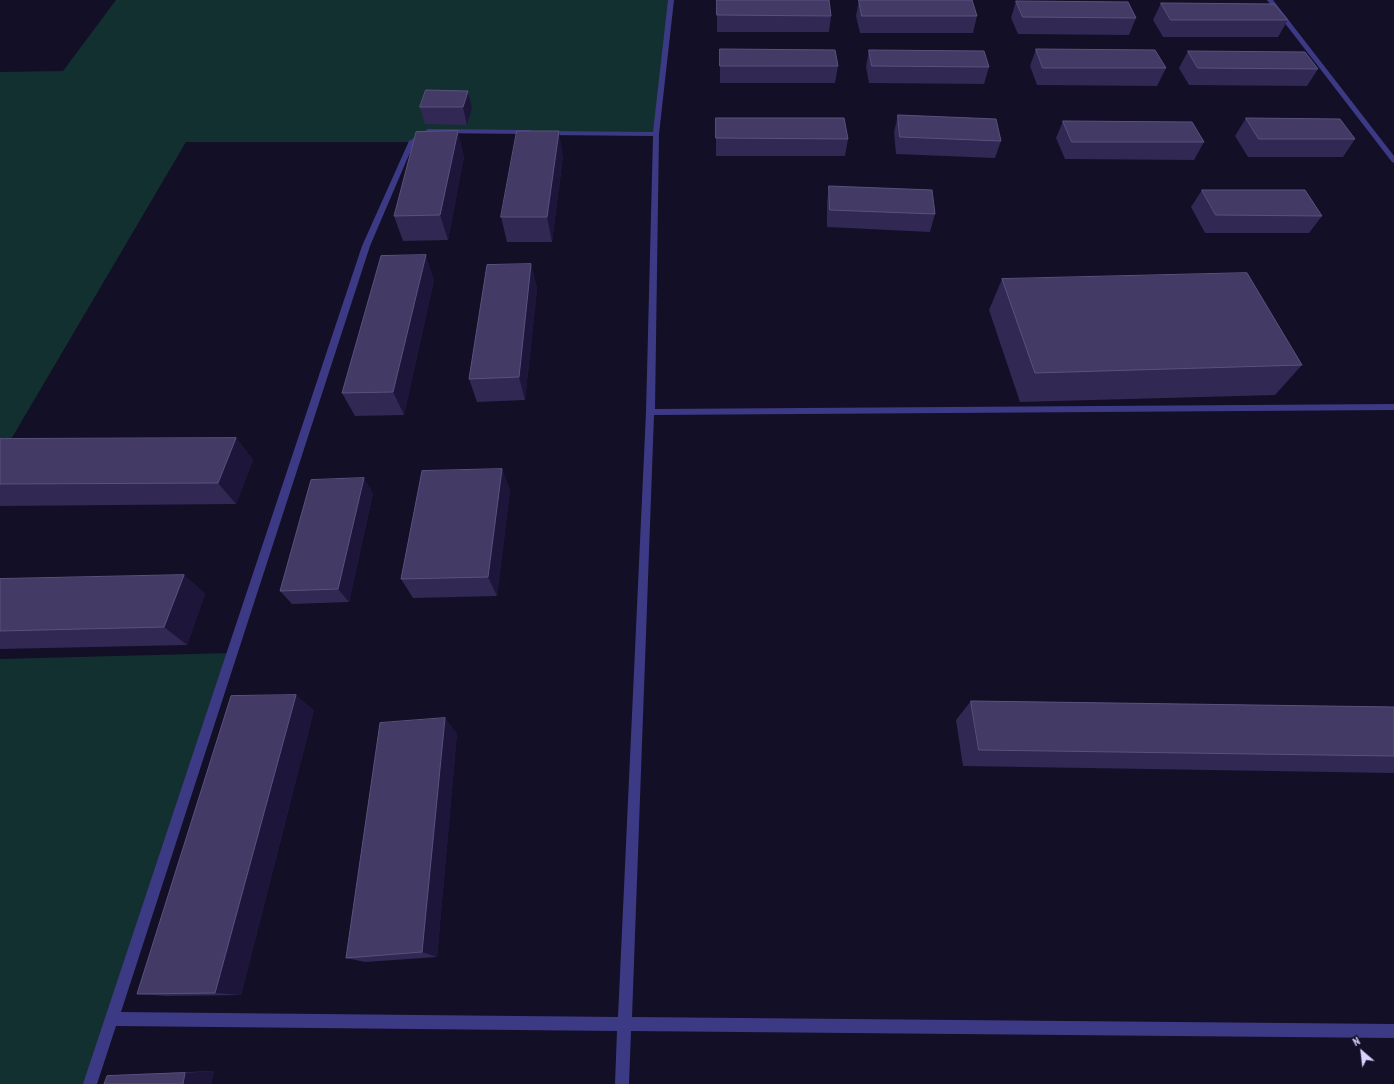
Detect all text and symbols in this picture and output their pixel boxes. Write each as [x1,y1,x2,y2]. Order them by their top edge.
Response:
north arrow [1342,1032,1382,1072]
text: N [1350,1034,1362,1049]

